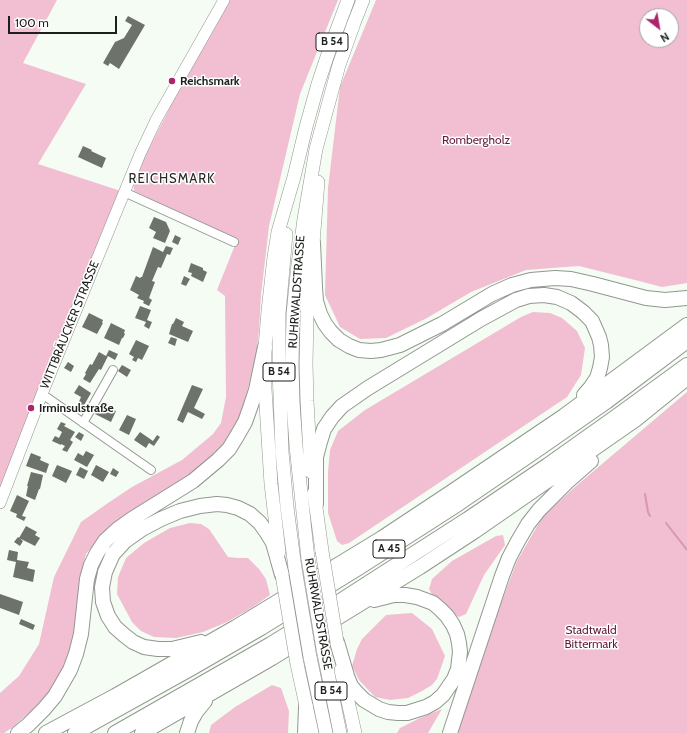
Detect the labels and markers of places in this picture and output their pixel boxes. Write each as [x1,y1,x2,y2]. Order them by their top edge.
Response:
place label: Reichsmark [180,74,240,88]
marker: Reichsmark [167,76,177,86]
place label: Irminsulstraße [39,401,114,415]
marker: Irminsulstraße [26,403,36,413]

